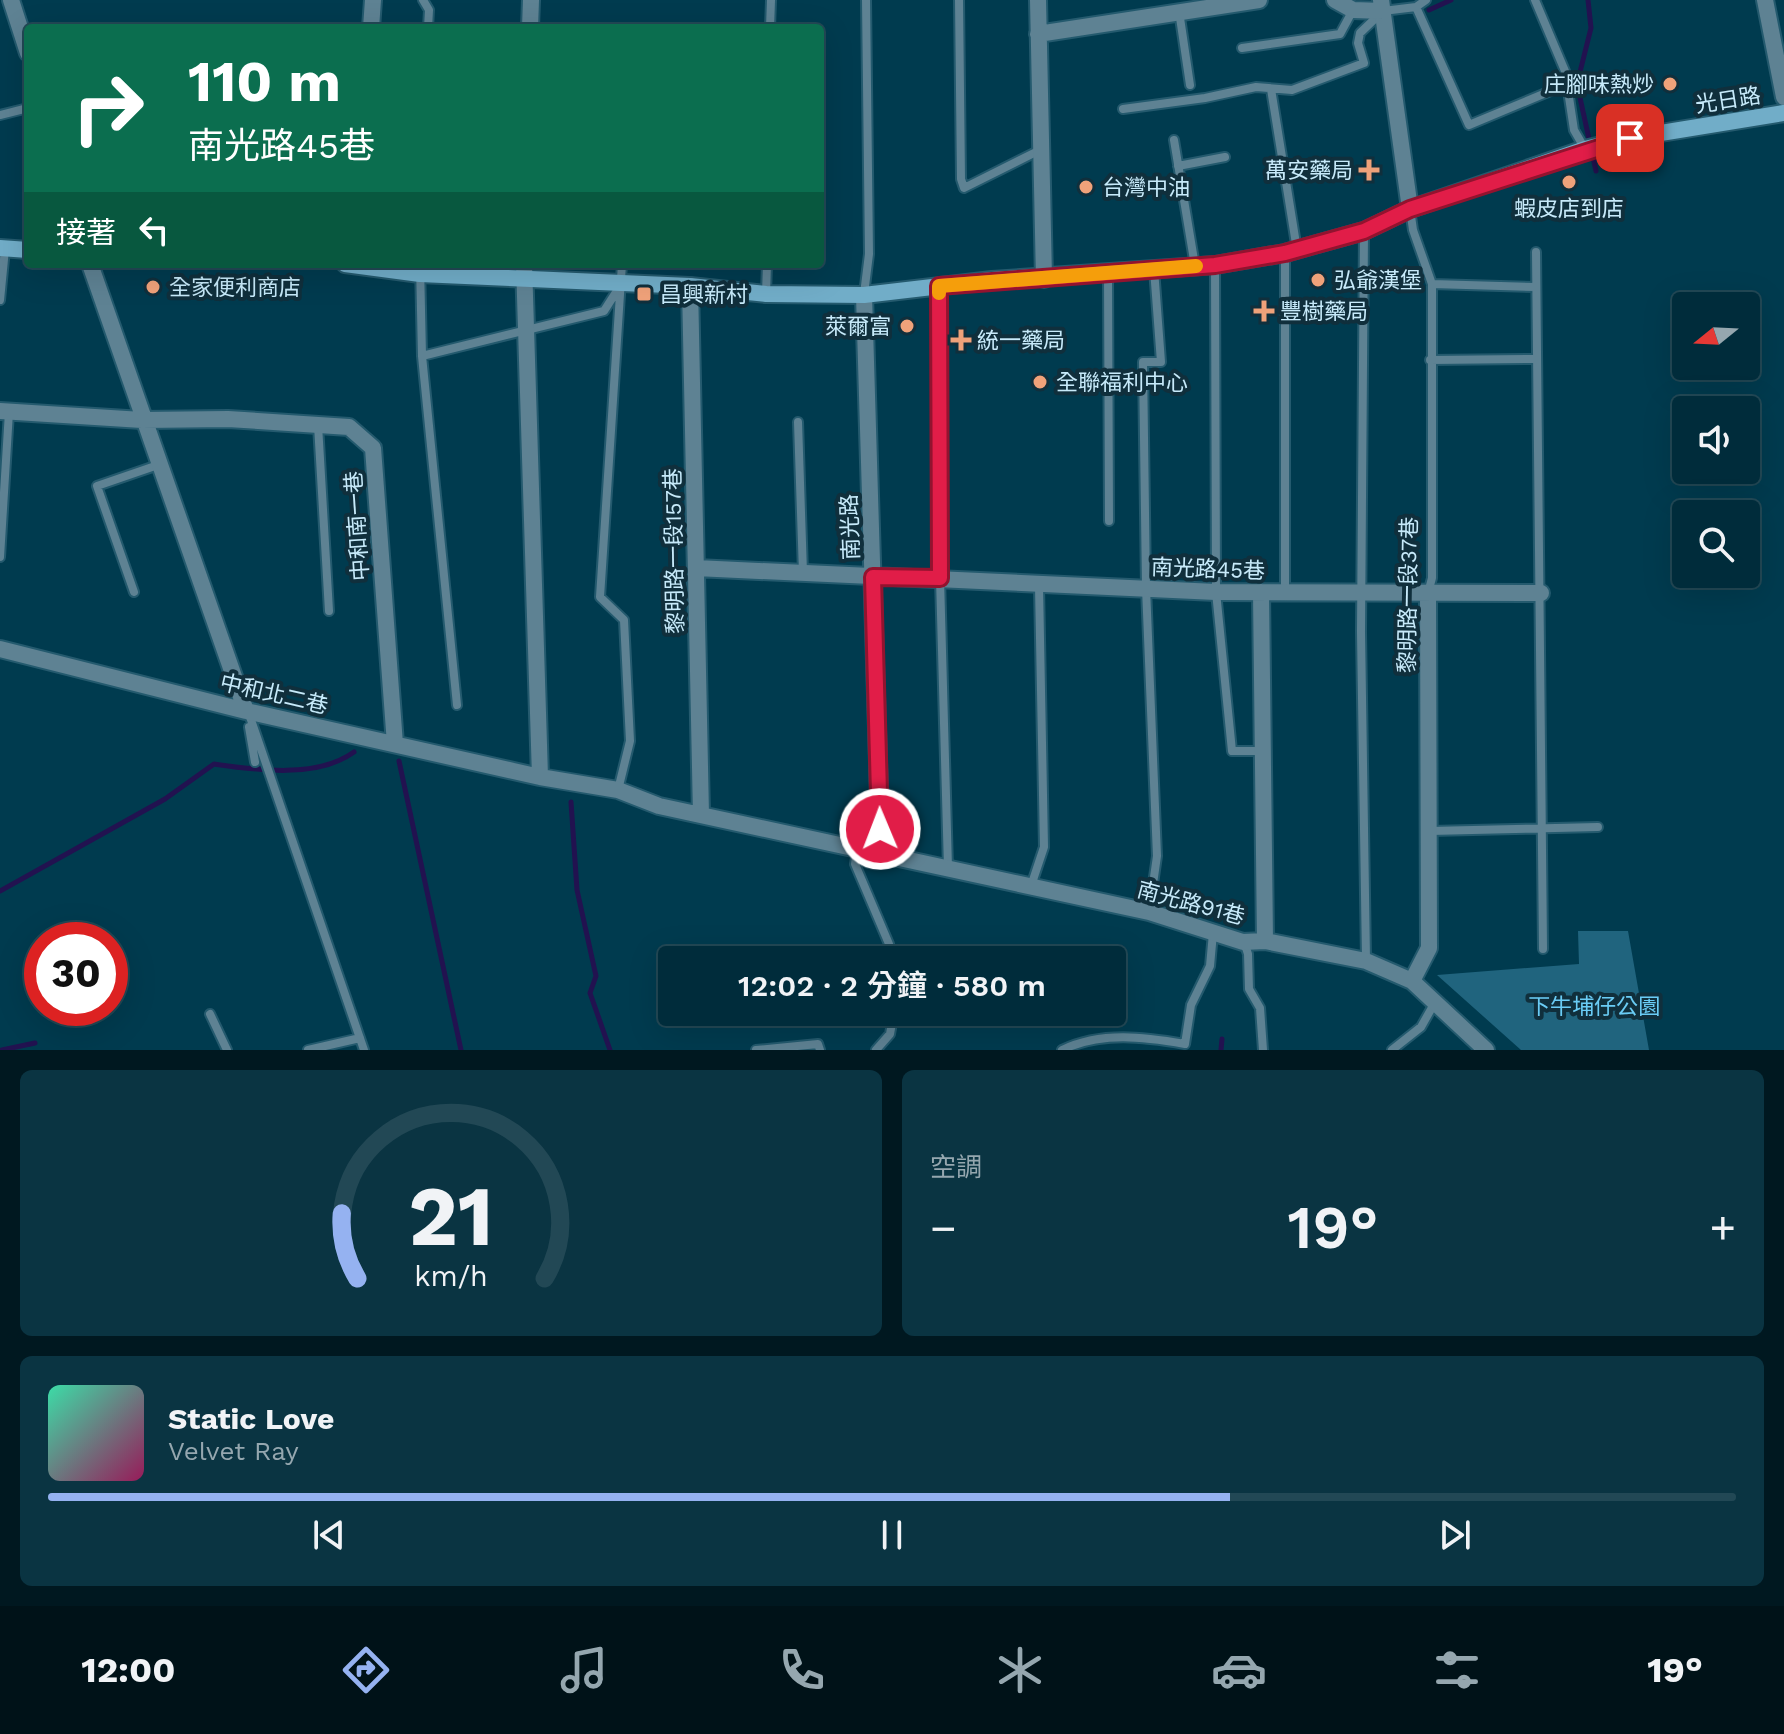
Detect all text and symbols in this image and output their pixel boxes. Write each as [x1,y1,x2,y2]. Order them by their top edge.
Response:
text: 110 m [188,49,341,115]
icon: right [56,56,160,160]
place label: 庄腳味熱炒 [1544,72,1654,97]
marker: 庄腳味熱炒 [1661,75,1679,93]
street label: 光日路 [1693,82,1763,118]
pin [1596,104,1664,172]
icon: arrive [1608,116,1652,160]
text: 南光路45巷 [188,125,375,167]
place label: 萬安藥局 [1265,158,1353,183]
marker: 萬安藥局 [1360,161,1378,179]
marker: 蝦皮店到店 [1560,173,1578,191]
place label: 台灣中油 [1102,175,1190,200]
marker: 台灣中油 [1077,178,1095,196]
place label: 蝦皮店到店 [1514,196,1624,221]
icon: left [132,208,176,252]
text: 接著 [56,215,116,250]
place label: 弘爺漢堡 [1334,268,1422,293]
marker: 弘爺漢堡 [1309,271,1327,289]
place label: 全家便利商店 [169,275,301,300]
marker: 全家便利商店 [144,278,162,296]
place label: 昌興新村 [660,282,748,307]
marker: 昌興新村 [635,285,653,303]
north arrow [1672,292,1760,380]
map controls [1672,292,1760,588]
place label: 豐樹藥局 [1280,299,1368,324]
marker: 豐樹藥局 [1255,302,1273,320]
place label: 萊爾富 [825,314,891,339]
marker: 萊爾富 [898,317,916,335]
place label: 統一藥局 [977,328,1065,353]
marker: 統一藥局 [952,331,970,349]
place label: 全聯福利中心 [1056,370,1188,395]
marker: 全聯福利中心 [1031,373,1049,391]
button: sound [1672,396,1760,484]
street label: 黎明路一段157巷 [660,468,688,634]
street label: 中和南一巷 [341,470,373,582]
street label: 南光路 [836,494,864,560]
button: search [1672,500,1760,588]
street label: 黎明路一段37巷 [1394,517,1422,673]
street label: 南光路45巷 [1150,555,1266,583]
street label: 中和北二巷 [218,669,330,719]
position arrow [838,787,922,871]
street label: 南光路91巷 [1135,877,1247,929]
speed limit sign: 30 [24,922,128,1026]
text: 12:02 · 2 分鐘 · 580 m [738,968,1046,1003]
park label: 下牛埔仔公園 [1528,994,1660,1019]
text: 空調 [930,1152,982,1182]
text: 21 [408,1168,494,1265]
text: 19° [1288,1192,1378,1263]
text: − [930,1202,957,1254]
text: + [1709,1202,1736,1254]
text: km/h [414,1259,488,1293]
text: Static Love [168,1401,334,1436]
text: Velvet Ray [168,1436,299,1466]
icon: previous [307,1513,351,1557]
icon: pause [870,1513,914,1557]
icon: next [1433,1513,1477,1557]
icon: directions [338,1642,394,1698]
icon: music [556,1642,612,1698]
icon: phone [774,1642,830,1698]
icon: climate [992,1642,1048,1698]
icon: car [1211,1642,1267,1698]
icon: filters [1429,1642,1485,1698]
text: 12:00 [81,1649,175,1691]
text: 19° [1647,1649,1703,1691]

